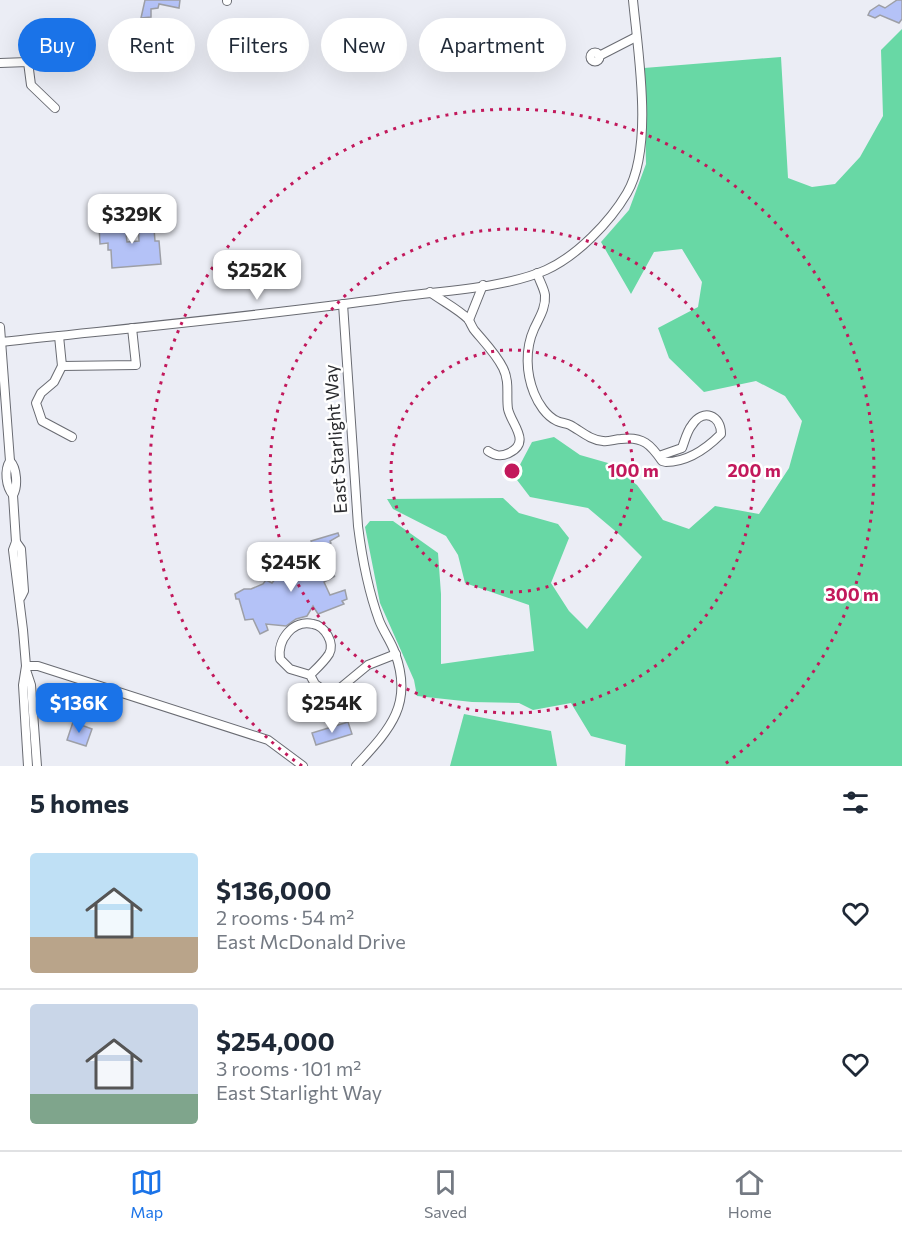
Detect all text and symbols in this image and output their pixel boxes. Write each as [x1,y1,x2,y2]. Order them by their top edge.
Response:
chip: Buy [18,18,96,72]
chip: Rent [108,18,195,72]
chip: Filters [207,18,309,72]
chip: New [321,18,407,72]
chip: Apartment [419,18,566,72]
pin: $329K [90,194,174,245]
text: $329K [102,201,162,225]
pin: $252K [215,250,299,301]
text: $252K [227,257,287,281]
street label: East Starlight Way [319,364,351,514]
text: 100 m [607,459,659,481]
text: 200 m [727,459,781,481]
centre of rings [502,461,522,481]
pin: $245K [249,542,333,593]
text: $245K [261,549,321,573]
text: 300 m [825,583,879,605]
pin: $136K [37,683,121,734]
pin: $254K [290,683,374,734]
text: $136K [50,690,108,714]
text: $254K [302,690,362,714]
icon: filters [839,786,872,819]
text: 5 homes [30,787,129,818]
text: $136,000 [216,874,332,905]
icon: home [78,877,150,949]
icon: heart [839,897,872,930]
text: 2 rooms · 54 m² [216,905,354,929]
text: East McDonald Drive [216,929,406,953]
text: $254,000 [216,1025,335,1056]
icon: home [78,1028,150,1100]
icon: heart [839,1048,872,1081]
text: 3 rooms · 101 m² [216,1056,361,1080]
text: East Starlight Way [216,1080,382,1104]
tab: Map [130,1166,163,1221]
tab: Saved [424,1166,467,1221]
tab: Home [728,1166,772,1221]

